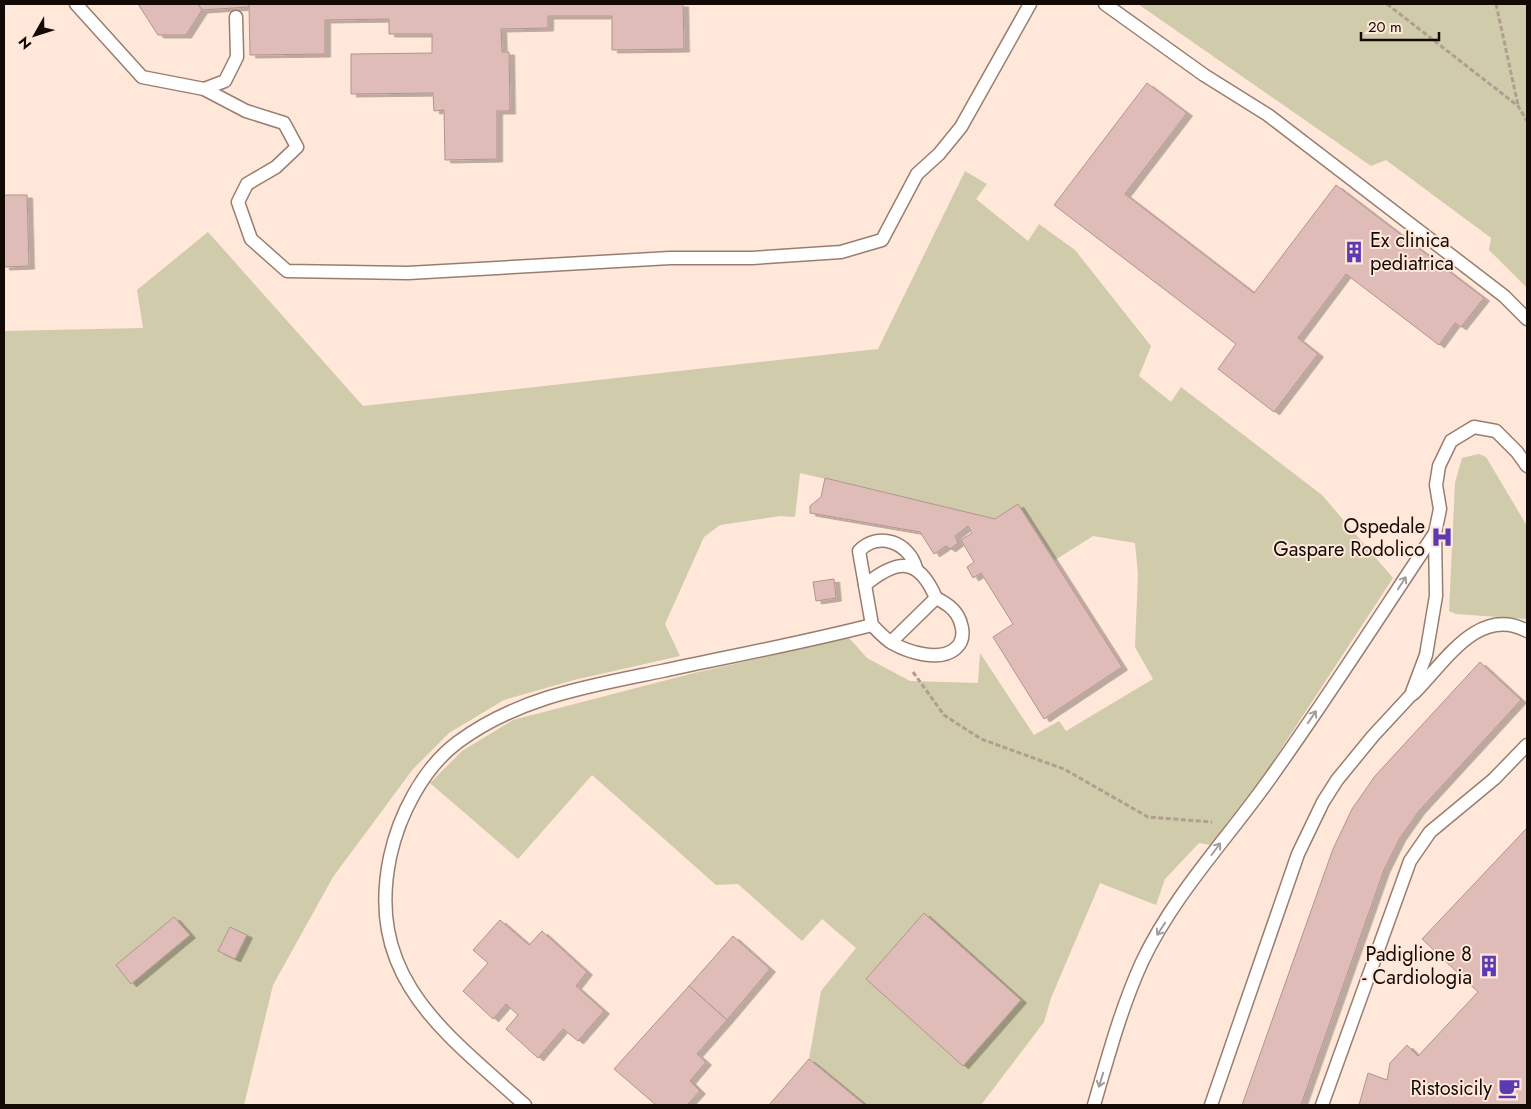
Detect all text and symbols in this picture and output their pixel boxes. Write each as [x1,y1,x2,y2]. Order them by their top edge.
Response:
north arrow [10,10,60,60]
scale bar [1361,10,1438,42]
text: 20 m [1368,16,1402,38]
text: N [14,33,36,54]
place label: Ex clinica pediatrica [1370,226,1454,278]
building icon: Ex clinica pediatrica [1341,239,1367,265]
place label: Ospedale Gaspare Rodolico [1273,512,1425,564]
hospital icon: Ospedale Gaspare Rodolico [1429,524,1455,550]
one-way arrow [1398,576,1408,590]
one-way arrow [1307,711,1317,725]
one-way arrow [1211,843,1222,856]
one-way arrow [1155,921,1165,935]
place label: Padiglione 8 - Cardiologia [1362,940,1472,992]
building icon: Padiglione 8 - Cardiologia [1476,953,1502,979]
one-way arrow [1096,1071,1106,1087]
place label: Ristosicily [1410,1074,1492,1103]
cafe icon: Ristosicily [1496,1075,1522,1101]

